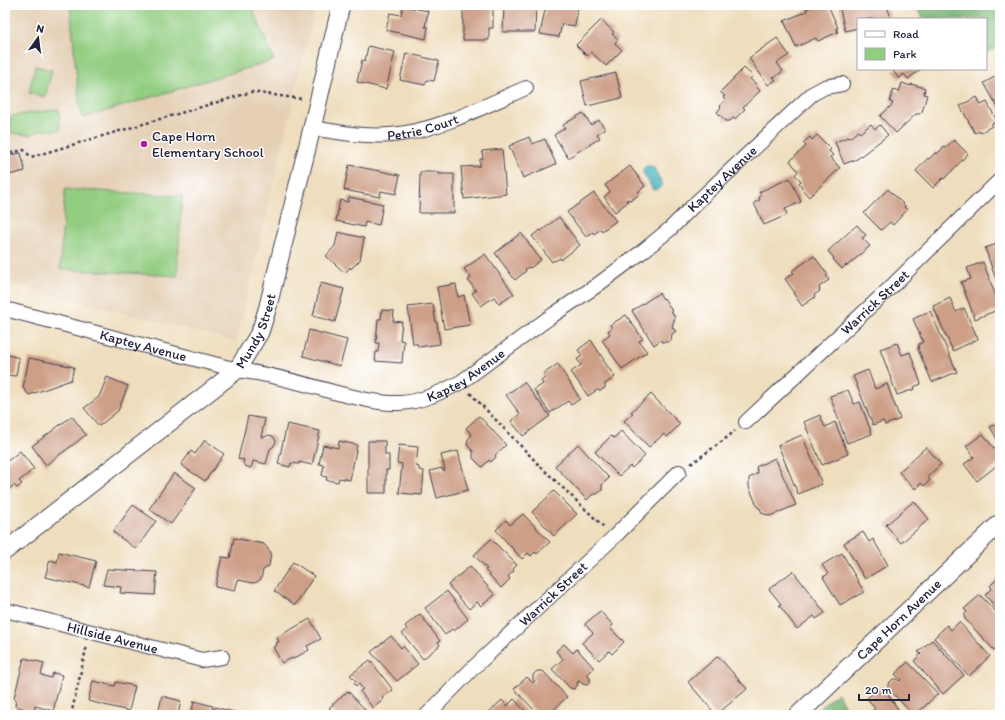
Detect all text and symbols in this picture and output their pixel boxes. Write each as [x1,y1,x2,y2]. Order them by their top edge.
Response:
north arrow [18,18,58,58]
legend [857,18,987,70]
text: N [35,22,45,36]
text: Road [893,27,919,41]
text: Park [893,47,917,61]
street label: Petrie Court [386,110,461,144]
place label: Cape Horn Elementary School [152,128,264,161]
marker: Cape Horn Elementary School [139,139,149,149]
street label: Kaptey Avenue [684,142,761,216]
street label: Warrick Street [837,266,913,338]
street label: Mundy Street [232,292,280,372]
street label: Kaptey Avenue [98,326,189,365]
street label: Kaptey Avenue [424,345,509,406]
street label: Warrick Street [516,558,591,630]
street label: Cape Horn Avenue [853,575,945,664]
street label: Hillside Avenue [65,618,160,658]
scale bar [859,676,909,702]
text: 20 m [865,683,892,697]

